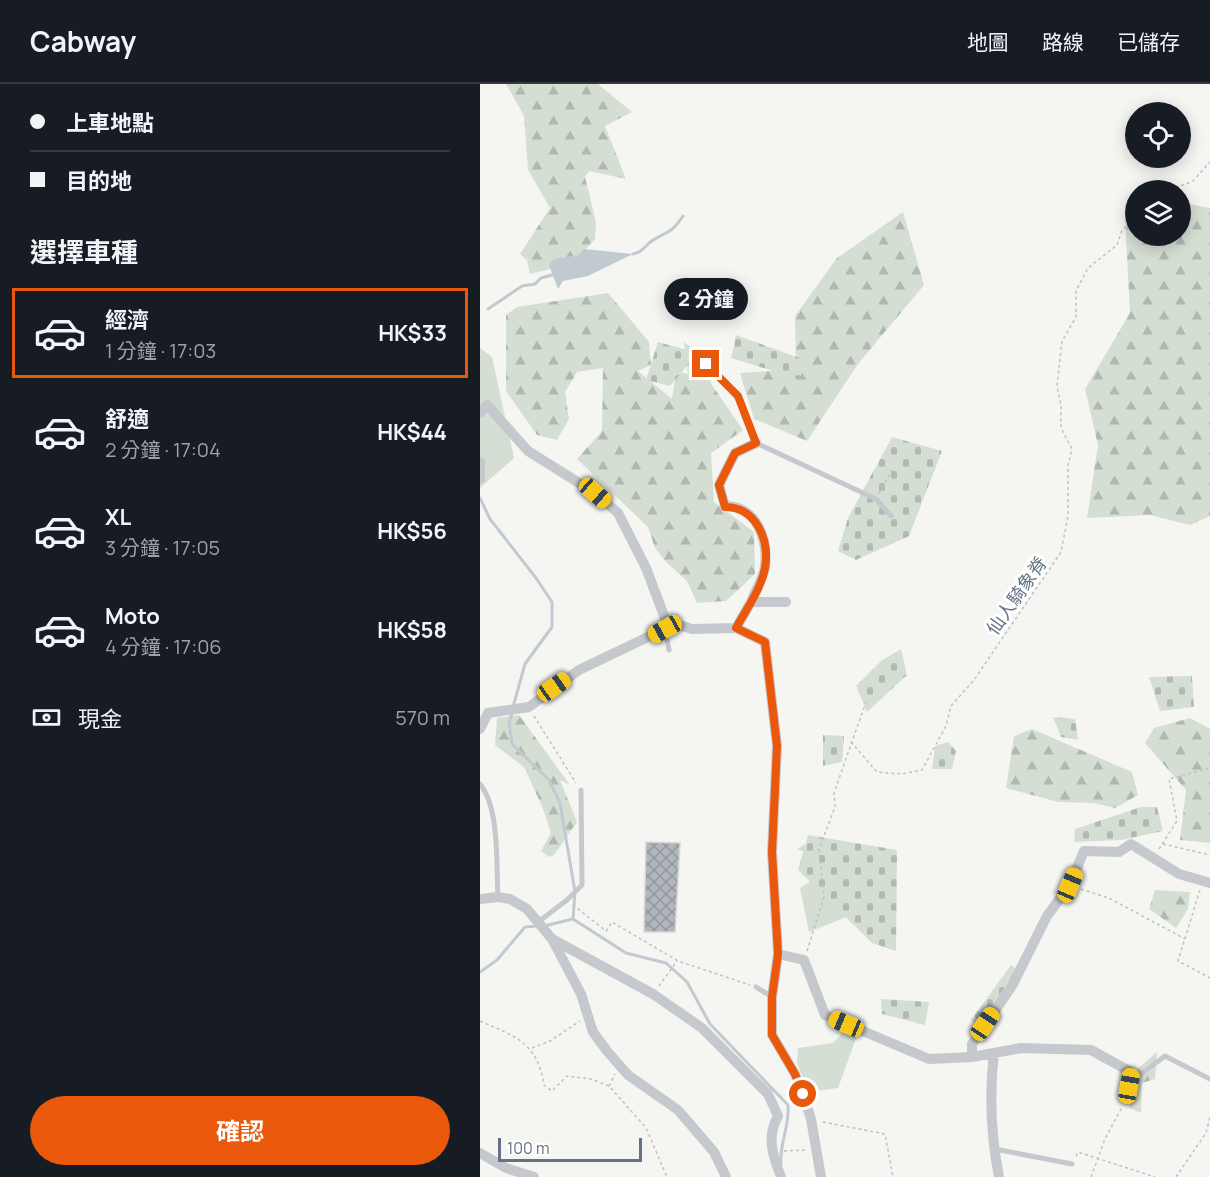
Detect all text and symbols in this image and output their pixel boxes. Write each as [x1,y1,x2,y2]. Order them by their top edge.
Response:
text: Cabway [30,22,136,60]
text: 地圖 [967,28,1009,56]
text: 路線 [1042,28,1084,56]
text: 已儲存 [1117,28,1180,56]
map controls [1125,102,1191,246]
button: locate [1125,102,1191,168]
text: 上車地點 [66,108,154,138]
text: 目的地 [66,166,132,196]
button: layers [1125,180,1191,246]
text: 選擇車種 [30,233,138,270]
callout: 2 分鐘 [664,277,748,319]
text: 2 分鐘 [678,285,734,312]
text: 經濟 [105,305,149,335]
icon: car [33,306,87,360]
text: HK$33 [378,318,447,348]
text: 1 分鐘 · 17:03 [105,337,216,364]
route end [692,350,719,377]
text: 舒適 [105,404,149,434]
icon: car [33,405,87,459]
text: HK$44 [377,417,447,447]
text: 2 分鐘 · 17:04 [105,436,221,463]
car [576,474,614,512]
text: XL [105,502,131,532]
icon: car [33,504,87,558]
text: HK$56 [377,516,447,546]
text: 3 分鐘 · 17:05 [105,534,220,561]
street label: 仙人騎象脊 [981,552,1052,639]
text: Moto [105,601,160,631]
icon: car [33,603,87,657]
car [645,612,685,646]
text: HK$58 [377,615,447,645]
text: 4 分鐘 · 17:06 [105,633,222,660]
car [534,669,574,705]
icon: cash [30,701,63,734]
text: 現金 [78,704,122,734]
text: 570 m [395,704,450,731]
car [1055,865,1085,905]
car [967,1004,1003,1044]
car [826,1009,866,1039]
car [1117,1067,1141,1105]
route start [789,1080,816,1107]
button: 確認 [30,1096,450,1165]
scale bar [498,1135,642,1162]
text: 100 m [507,1137,550,1159]

